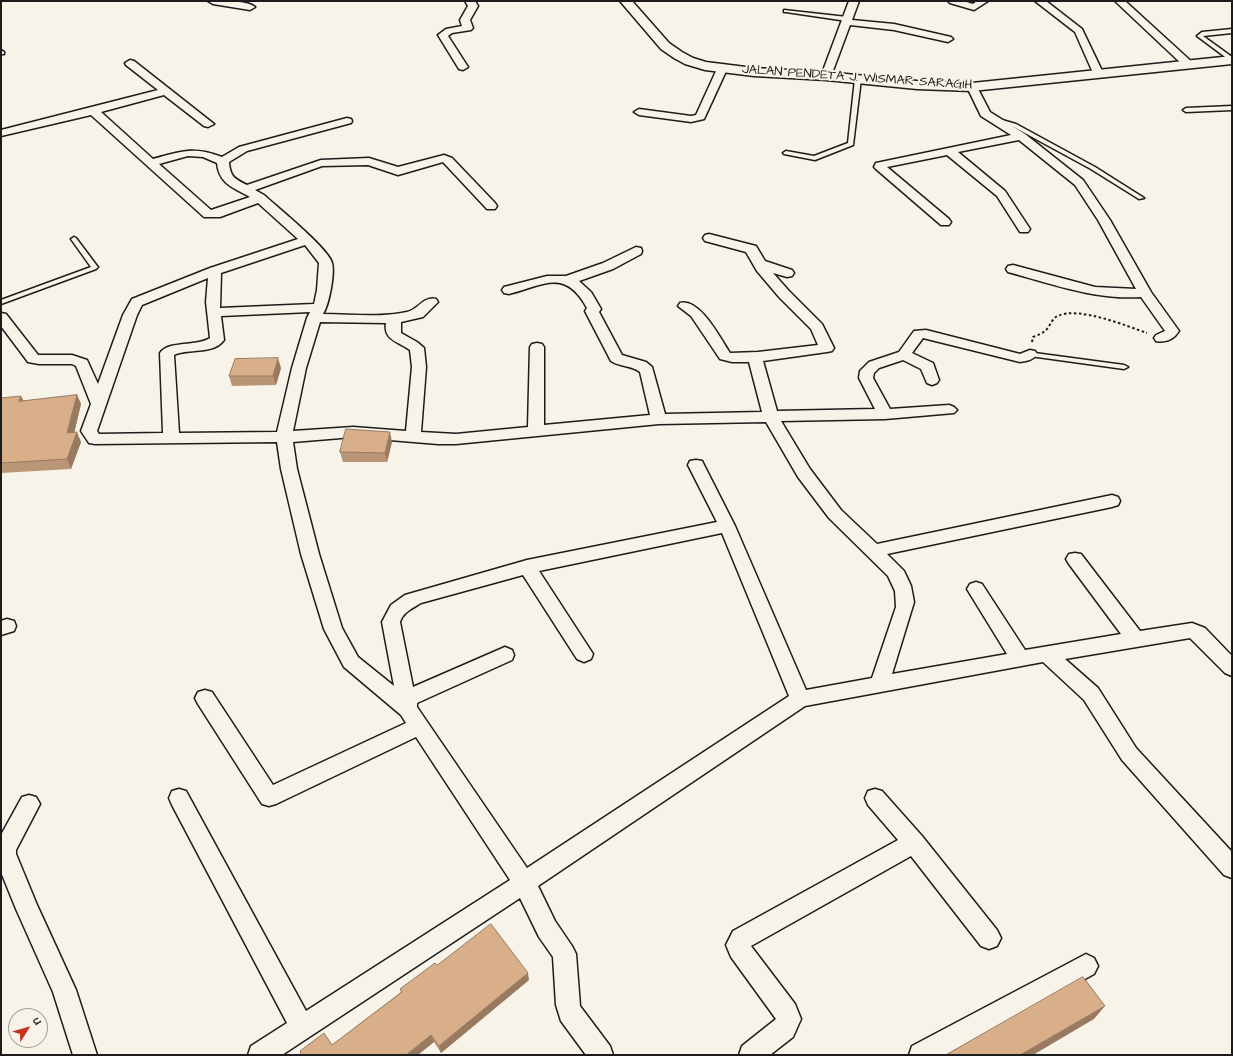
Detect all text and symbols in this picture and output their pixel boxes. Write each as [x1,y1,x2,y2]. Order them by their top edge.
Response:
street label: JALAN PENDETA J. WISMAR SARAGIH [741,62,973,94]
north arrow [8,1008,48,1048]
text: U [29,1014,45,1028]

